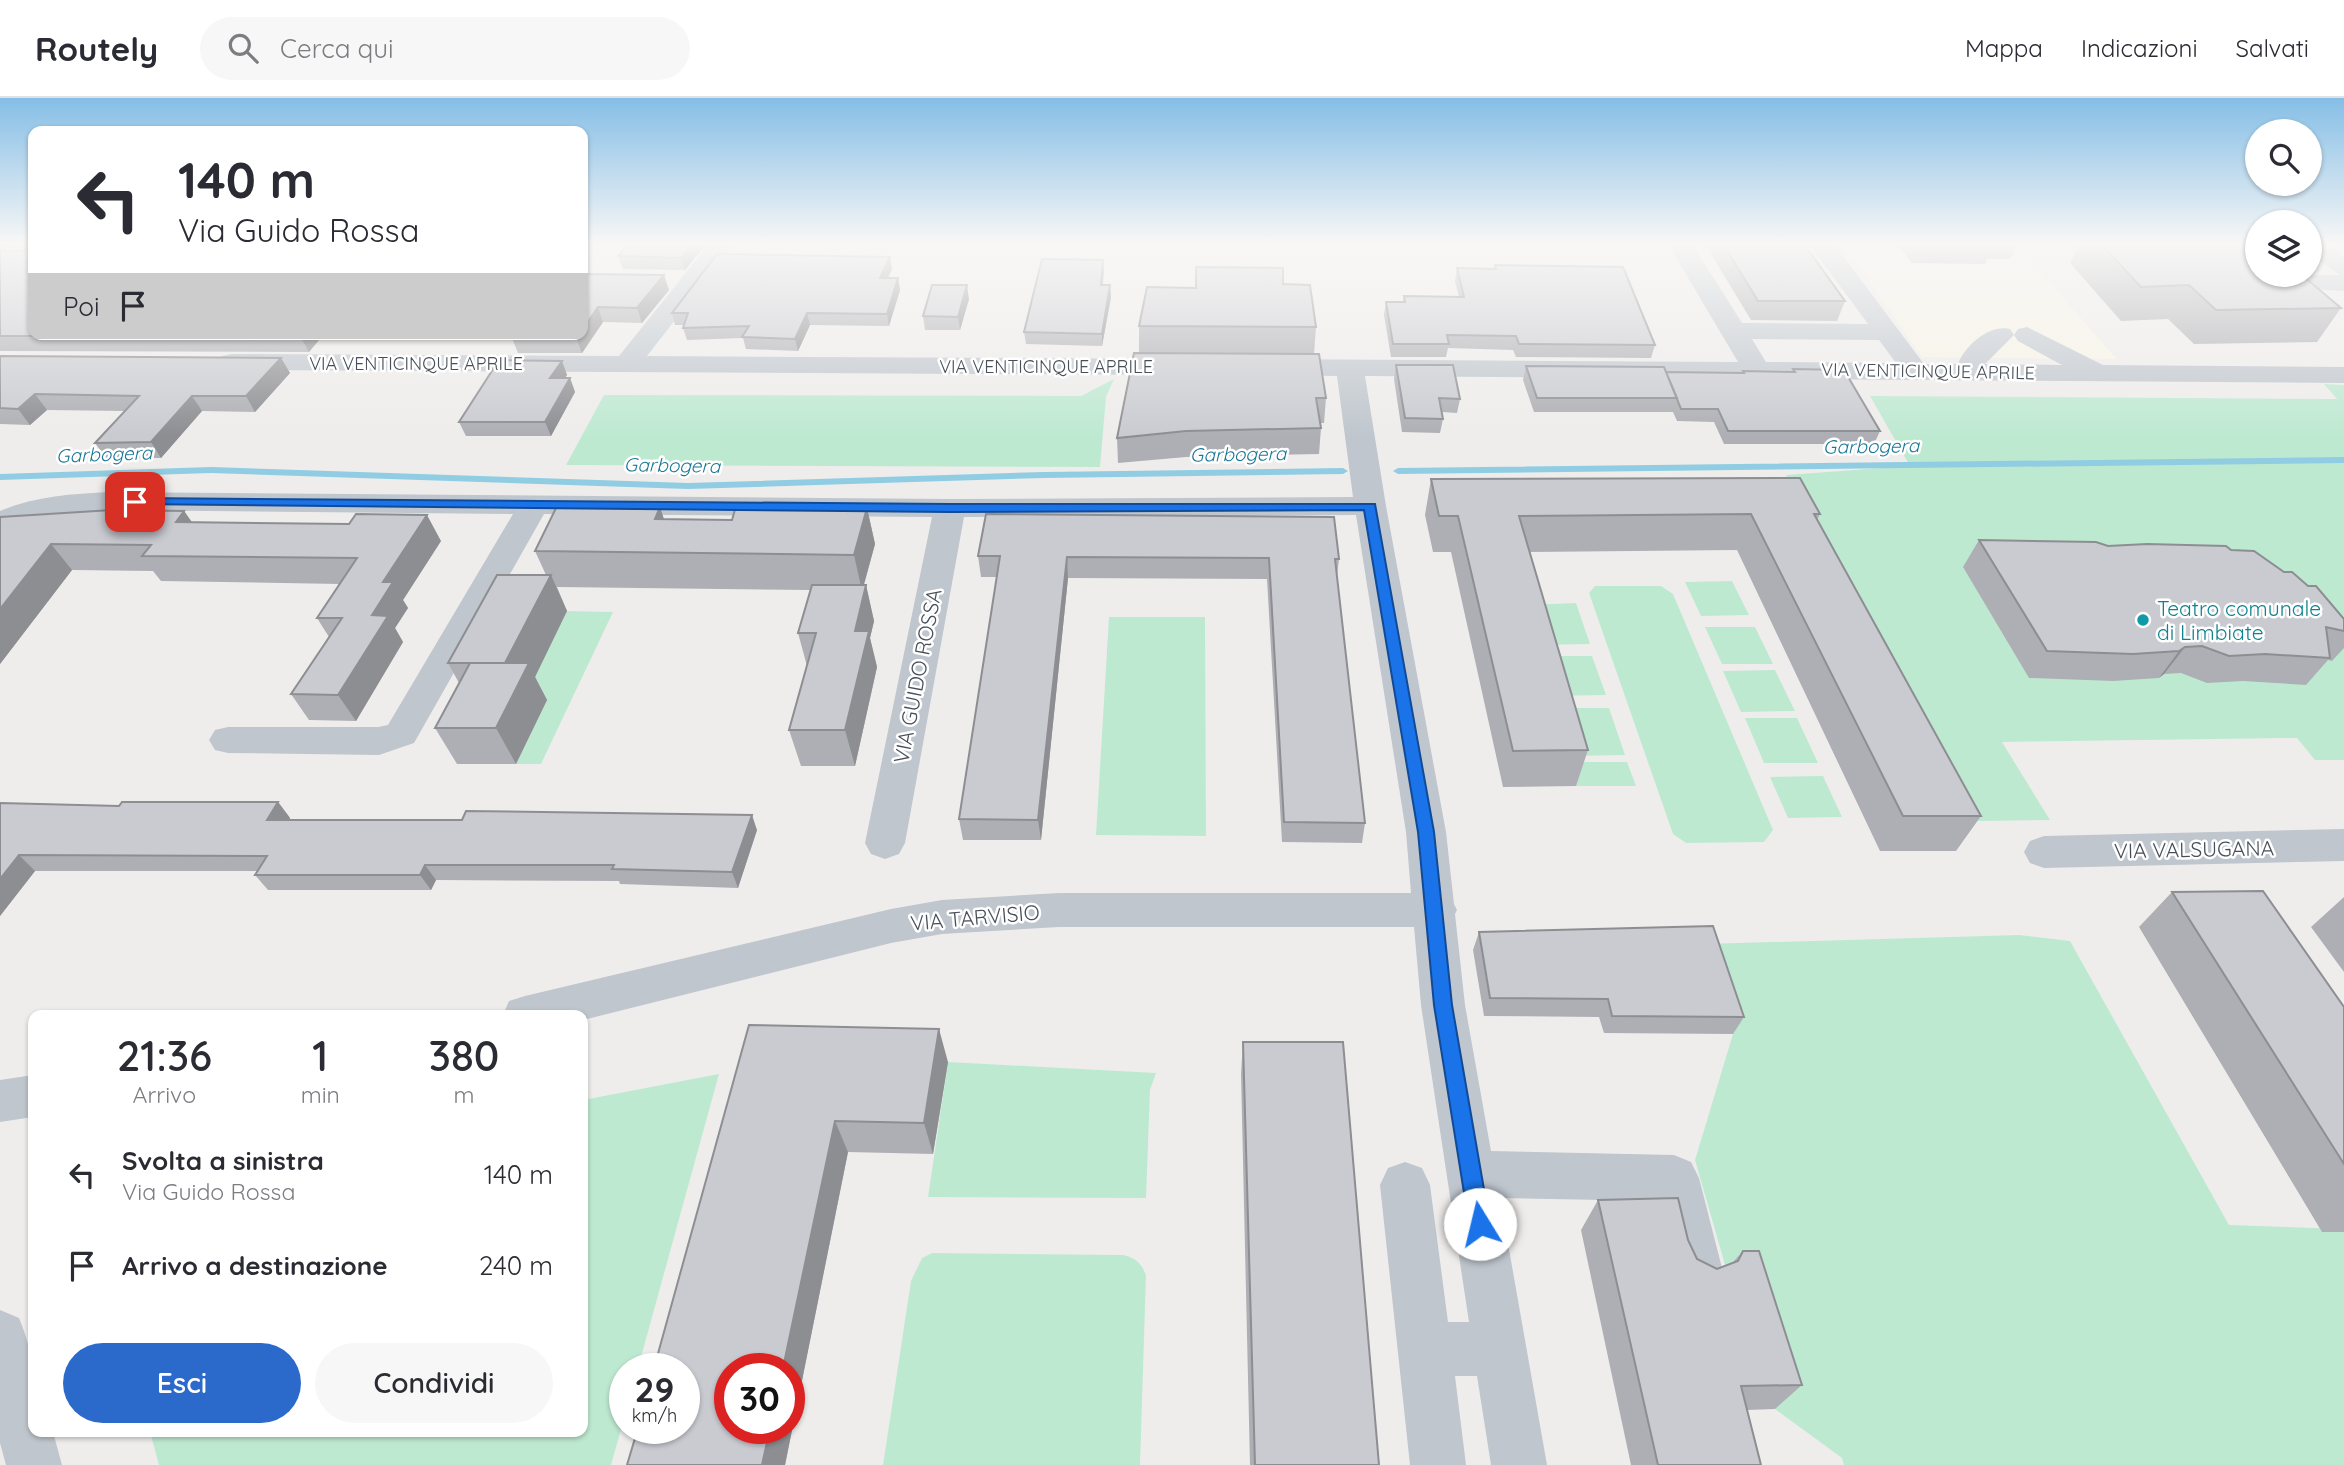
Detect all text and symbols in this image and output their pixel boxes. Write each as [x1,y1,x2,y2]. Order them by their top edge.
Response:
search box [200,17,690,80]
text: Routely [35,28,158,69]
icon: search [224,29,262,67]
text: Cerca qui [280,32,394,65]
text: Mappa [1965,33,2043,63]
text: Indicazioni [2081,33,2198,63]
text: Salvati [2236,33,2309,63]
map controls [2245,119,2322,287]
button: search [2245,119,2322,196]
text: 140 m [178,149,315,210]
icon: left [63,154,154,245]
text: Via Guido Rossa [178,210,419,250]
button: layers [2245,210,2322,287]
icon: arrive [114,287,152,325]
text: Poi [63,290,100,323]
street label: VIA VENTICINQUE APRILE [309,352,523,375]
street label: VIA VENTICINQUE APRILE [939,355,1153,378]
street label: VIA VENTICINQUE APRILE [1821,358,2035,384]
water label: Garbogera [1823,433,1921,459]
water label: Garbogera [56,440,154,468]
water label: Garbogera [1190,441,1288,467]
water label: Garbogera [624,452,722,478]
pin [105,472,165,532]
icon: arrive [116,483,154,521]
street label: VIA GUIDO ROSSA [887,586,947,766]
place label: Teatro comunale di Limbiate [2157,595,2321,645]
marker: Teatro comunale di Limbiate [2135,612,2151,628]
street label: VIA VALSUGANA [2114,835,2274,863]
street label: VIA TARVISIO [909,898,1041,936]
text: 21:36 [117,1029,212,1082]
text: 1 [312,1029,328,1082]
text: 380 [429,1029,499,1082]
text: Arrivo [133,1080,196,1109]
text: min [301,1080,340,1109]
text: m [453,1080,474,1109]
text: Svolta a sinistra [122,1144,324,1177]
icon: left [63,1156,101,1194]
text: 140 m [484,1158,553,1191]
text: Via Guido Rossa [122,1177,295,1206]
position arrow [1443,1187,1517,1261]
icon: arrive [63,1247,101,1285]
text: Arrivo a destinazione [122,1249,388,1282]
text: 240 m [479,1249,553,1282]
button: Esci [63,1343,301,1423]
button: Condividi [315,1343,553,1423]
speed limit sign: 30 [714,1353,805,1444]
text: 29 [635,1367,674,1411]
text: km/h [632,1404,677,1427]

